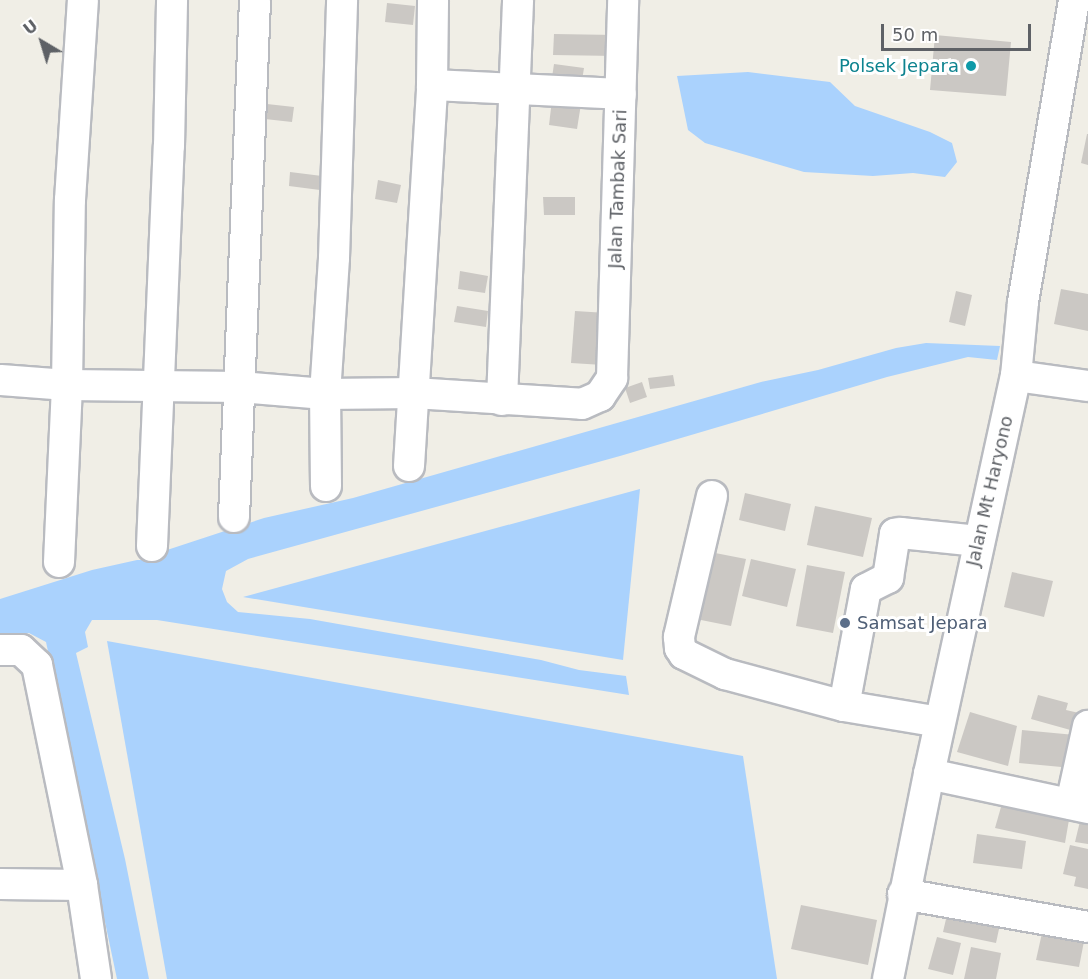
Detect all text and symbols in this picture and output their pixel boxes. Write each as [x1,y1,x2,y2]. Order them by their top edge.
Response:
north arrow [12,12,72,72]
scale bar [884,12,1034,50]
text: U [20,16,42,39]
text: 50 m [892,24,938,45]
place label: Polsek Jepara [839,55,959,77]
marker: Polsek Jepara [964,59,978,73]
street label: Jalan Tambak Sari [604,109,632,269]
street label: Jalan Mt Haryono [962,414,1018,568]
place label: Samsat Jepara [857,612,987,634]
marker: Samsat Jepara [838,616,852,630]

